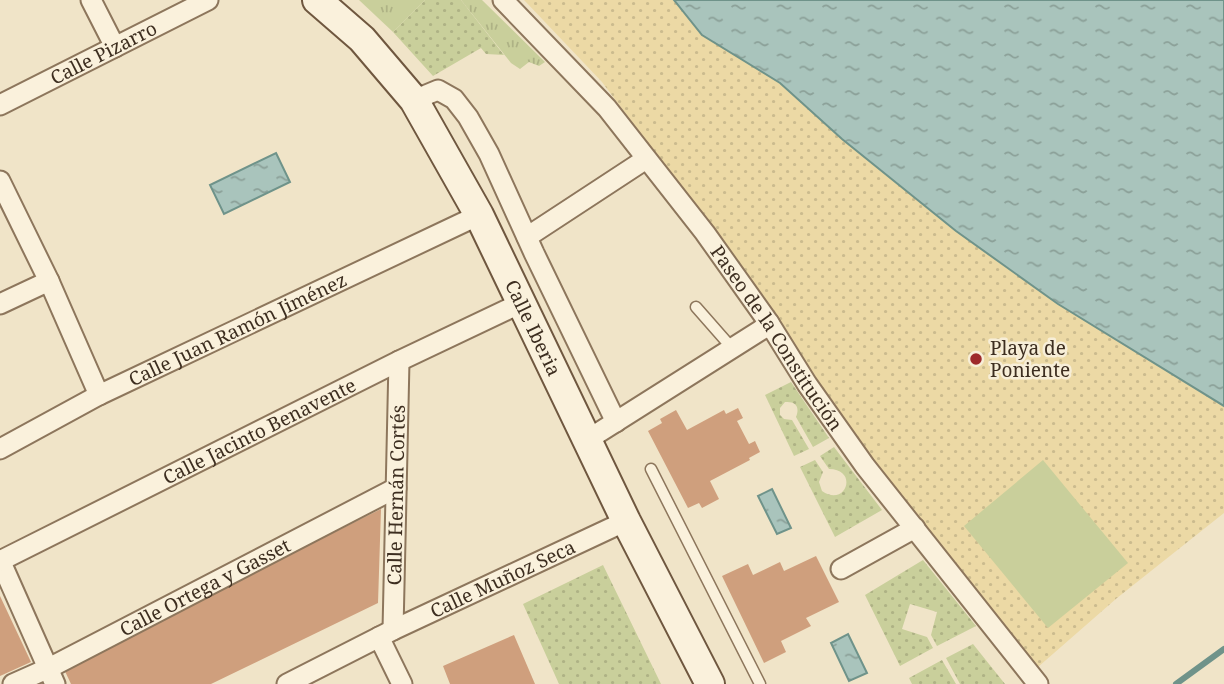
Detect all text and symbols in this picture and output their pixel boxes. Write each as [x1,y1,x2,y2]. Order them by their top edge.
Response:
street label: Calle Pizarro [46,15,161,91]
street label: Paseo de la Constitución [705,240,849,436]
street label: Calle Juan Ramón Jiménez [124,267,351,392]
street label: Calle Iberia [499,275,567,380]
place label: Playa de Poniente [990,335,1070,383]
marker: Playa de Poniente [968,351,984,367]
street label: Calle Jacinto Benavente [158,372,360,490]
street label: Calle Hernán Cortés [381,404,411,586]
street label: Calle Ortega y Gasset [115,532,295,642]
street label: Calle Muñoz Seca [426,534,580,624]

